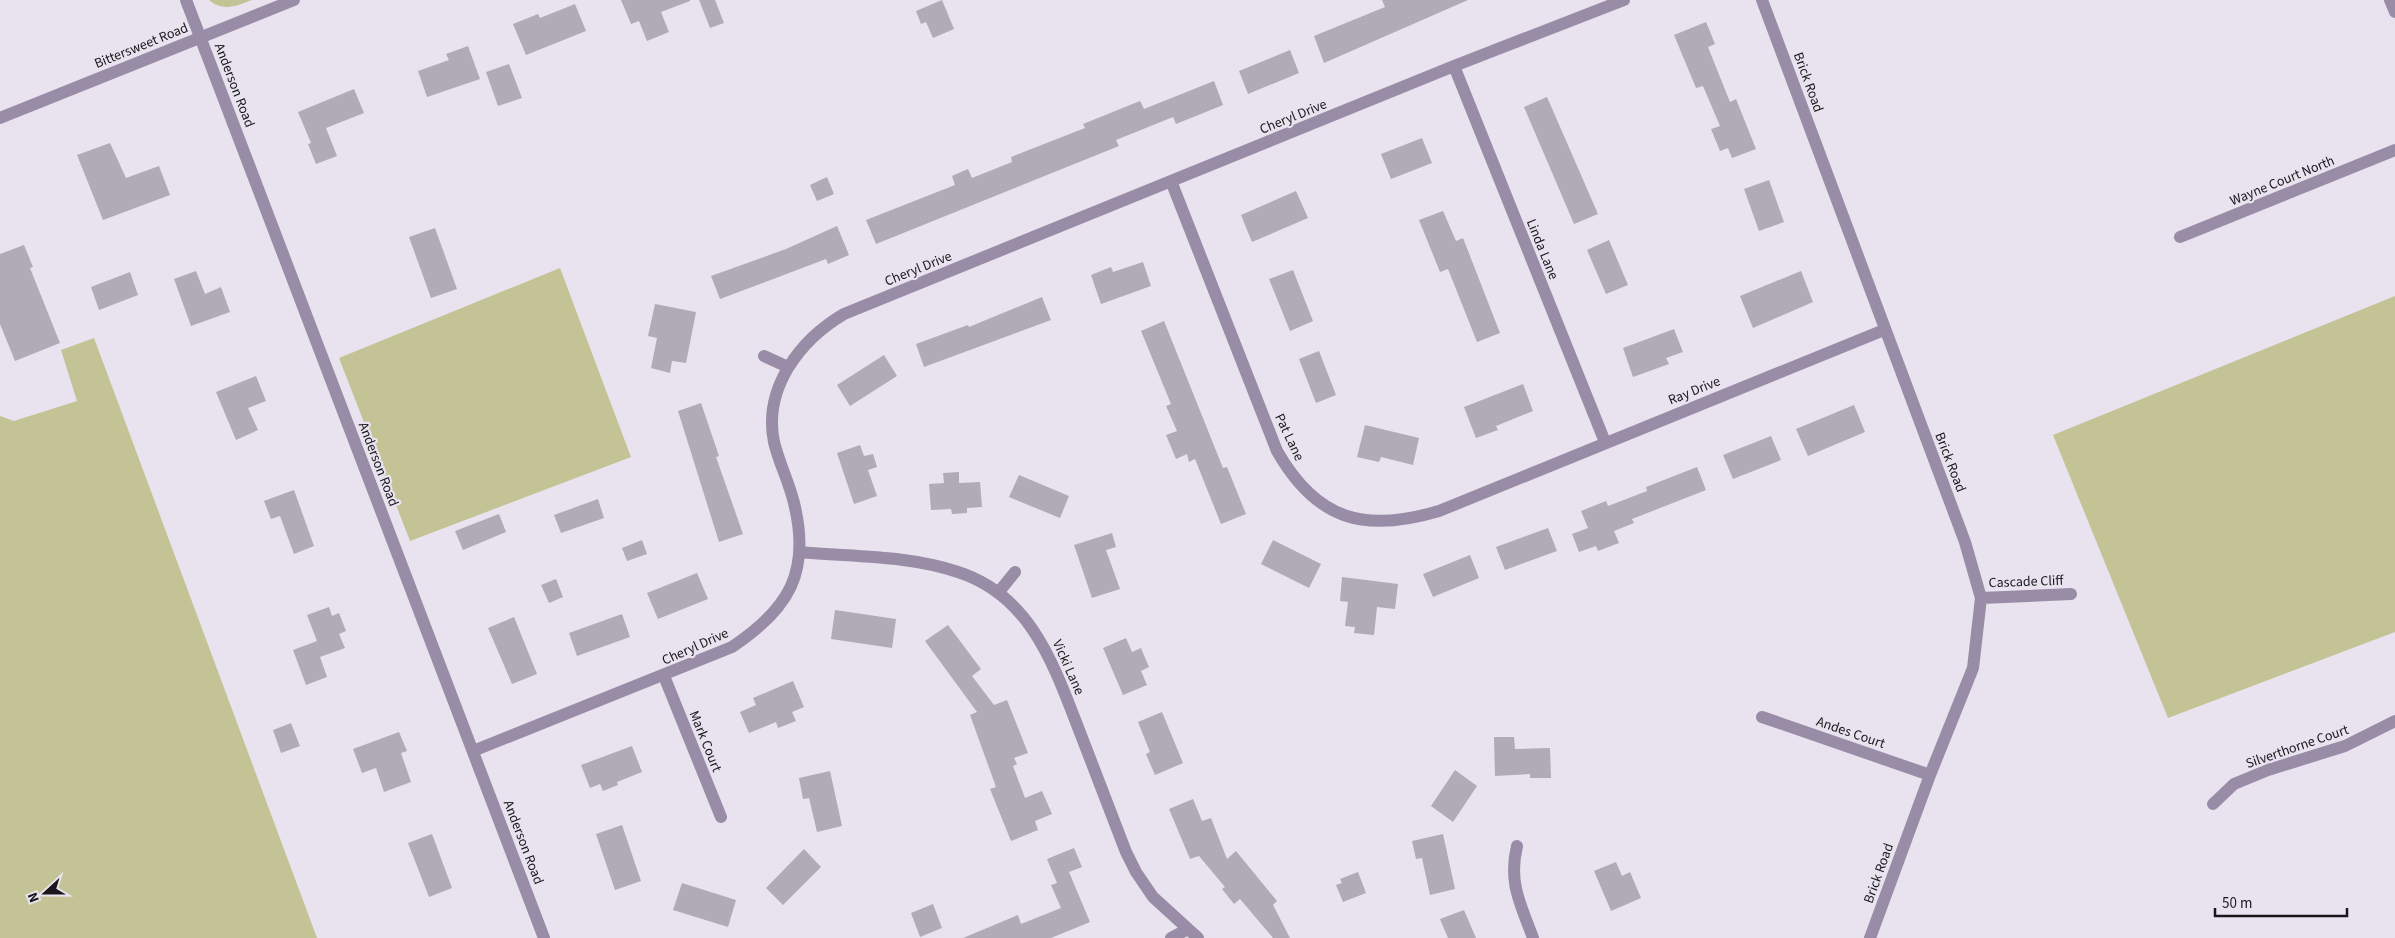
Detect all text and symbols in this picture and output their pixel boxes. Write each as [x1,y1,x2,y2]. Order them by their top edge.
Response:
street label: Bittersweet Road [91,18,191,74]
street label: Anderson Road [209,40,259,130]
street label: Brick Road [1788,49,1828,115]
street label: Cheryl Drive [1257,94,1330,140]
street label: Wayne Court North [2227,151,2338,211]
street label: Linda Lane [1521,216,1563,283]
street label: Cheryl Drive [882,246,955,292]
street label: Ray Drive [1665,371,1724,410]
street label: Pat Lane [1269,410,1309,464]
street label: Anderson Road [353,419,403,509]
street label: Brick Road [1929,430,1971,495]
street label: Cascade Cliff [1988,571,2065,593]
street label: Cheryl Drive [659,623,732,670]
street label: Vicki Lane [1047,637,1089,698]
street label: Mark Court [684,708,727,775]
street label: Andes Court [1814,712,1888,754]
street label: Silverthorne Court [2243,720,2352,774]
street label: Anderson Road [498,797,548,887]
street label: Brick Road [1859,840,1899,906]
north arrow [20,868,70,918]
scale bar [2215,886,2348,918]
text: N [23,889,45,905]
text: 50 m [2222,893,2252,914]

